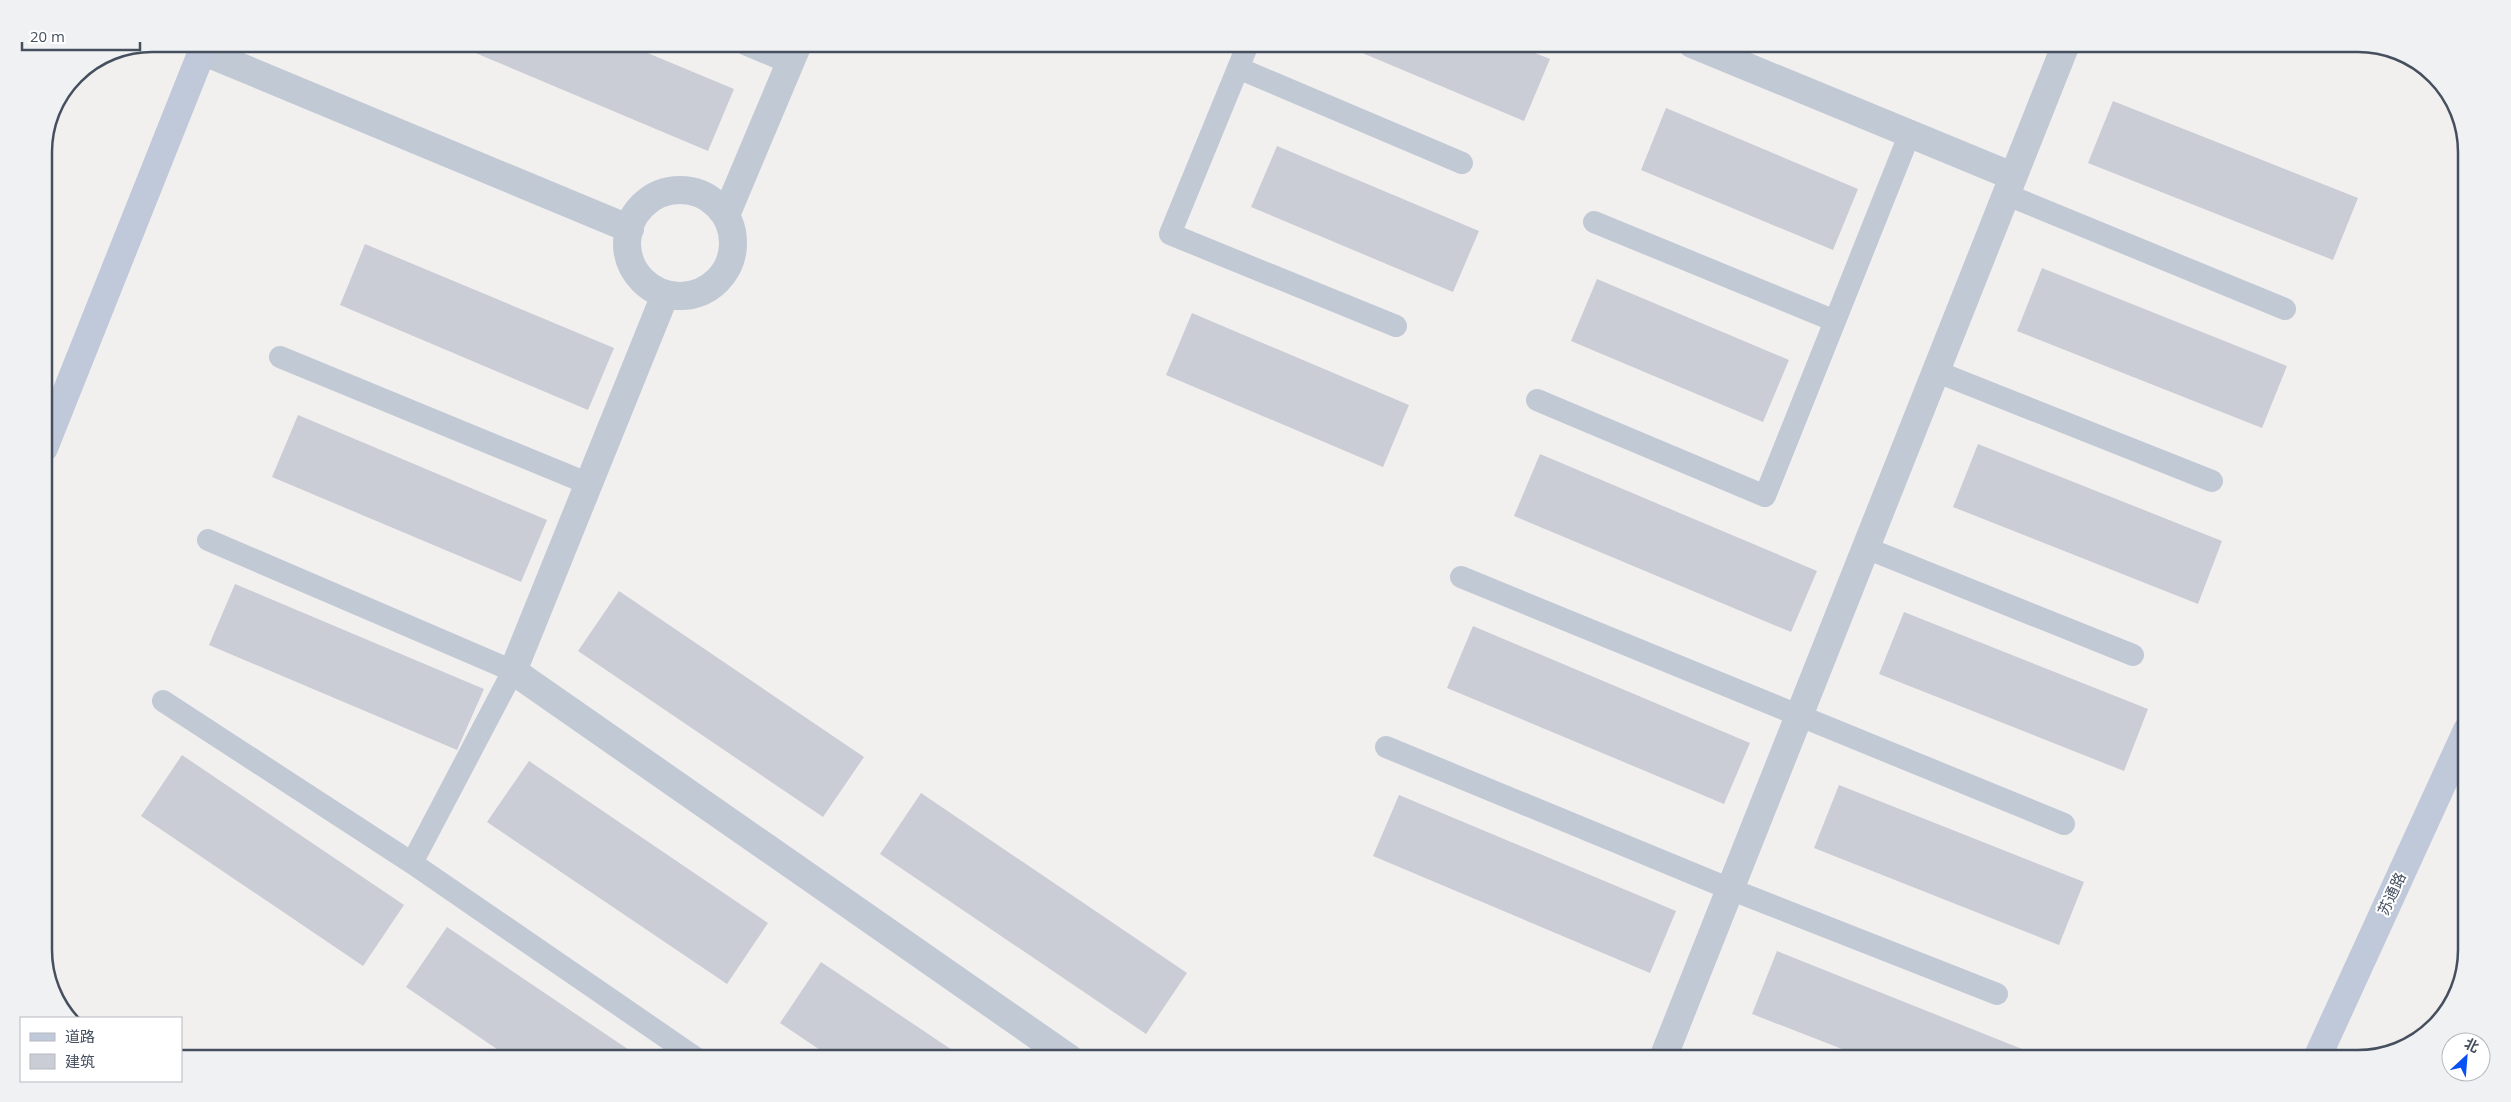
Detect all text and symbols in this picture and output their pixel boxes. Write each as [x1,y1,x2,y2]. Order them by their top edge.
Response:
scale bar [22,20,140,52]
text: 20 m [30,26,65,46]
street label: 苏通路 [2373,869,2410,918]
legend [20,1017,182,1082]
text: 道路 [65,1026,95,1046]
north arrow [2441,1032,2491,1082]
text: 北 [2461,1033,2482,1056]
text: 建筑 [65,1051,95,1071]

